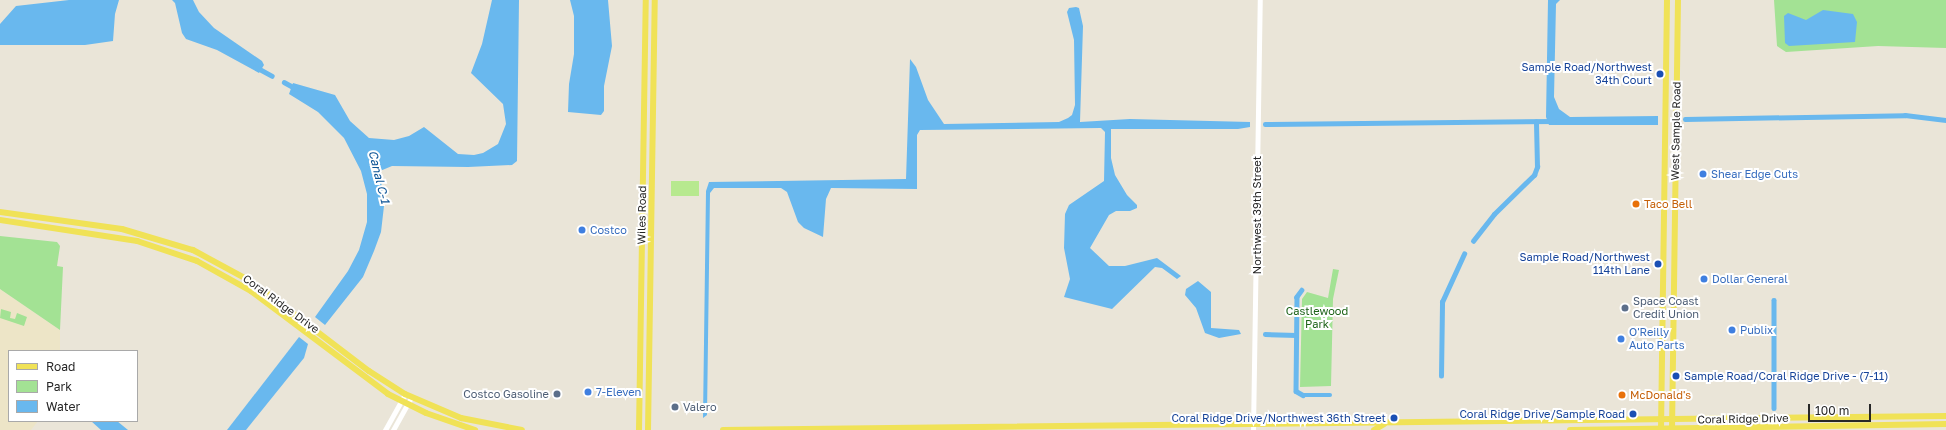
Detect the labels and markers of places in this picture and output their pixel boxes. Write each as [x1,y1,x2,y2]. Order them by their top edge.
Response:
place label: Sample Road/Northwest 34th Court [1522,61,1652,87]
marker: Sample Road/Northwest 34th Court [1655,69,1665,79]
place label: Shear Edge Cuts [1711,167,1798,181]
marker: Shear Edge Cuts [1698,169,1708,179]
place label: Taco Bell [1644,197,1692,211]
marker: Taco Bell [1631,199,1641,209]
place label: Costco [590,223,627,237]
marker: Costco [577,225,587,235]
place label: Sample Road/Northwest 114th Lane [1520,251,1650,277]
marker: Sample Road/Northwest 114th Lane [1653,259,1663,269]
place label: Dollar General [1712,272,1788,286]
marker: Dollar General [1699,274,1709,284]
place label: Space Coast Credit Union [1633,295,1699,321]
marker: Space Coast Credit Union [1620,303,1630,313]
place label: Publix [1740,323,1773,337]
marker: Publix [1727,325,1737,335]
place label: O'Reilly Auto Parts [1629,326,1685,352]
marker: O'Reilly Auto Parts [1616,334,1626,344]
place label: Sample Road/Coral Ridge Drive - (7-11) [1684,369,1888,383]
marker: Sample Road/Coral Ridge Drive - (7-11) [1671,371,1681,381]
place label: 7-Eleven [596,385,641,399]
place label: Costco Gasoline [463,387,549,401]
marker: 7-Eleven [583,387,593,397]
place label: McDonald's [1630,388,1691,402]
marker: Costco Gasoline [552,389,562,399]
marker: McDonald's [1617,390,1627,400]
place label: Valero [683,400,716,414]
marker: Valero [670,402,680,412]
place label: Coral Ridge Drive/Sample Road [1459,407,1625,421]
marker: Coral Ridge Drive/Sample Road [1628,409,1638,419]
place label: Coral Ridge Drive/Northwest 36th Street [1171,411,1386,425]
marker: Coral Ridge Drive/Northwest 36th Street [1389,413,1399,423]

